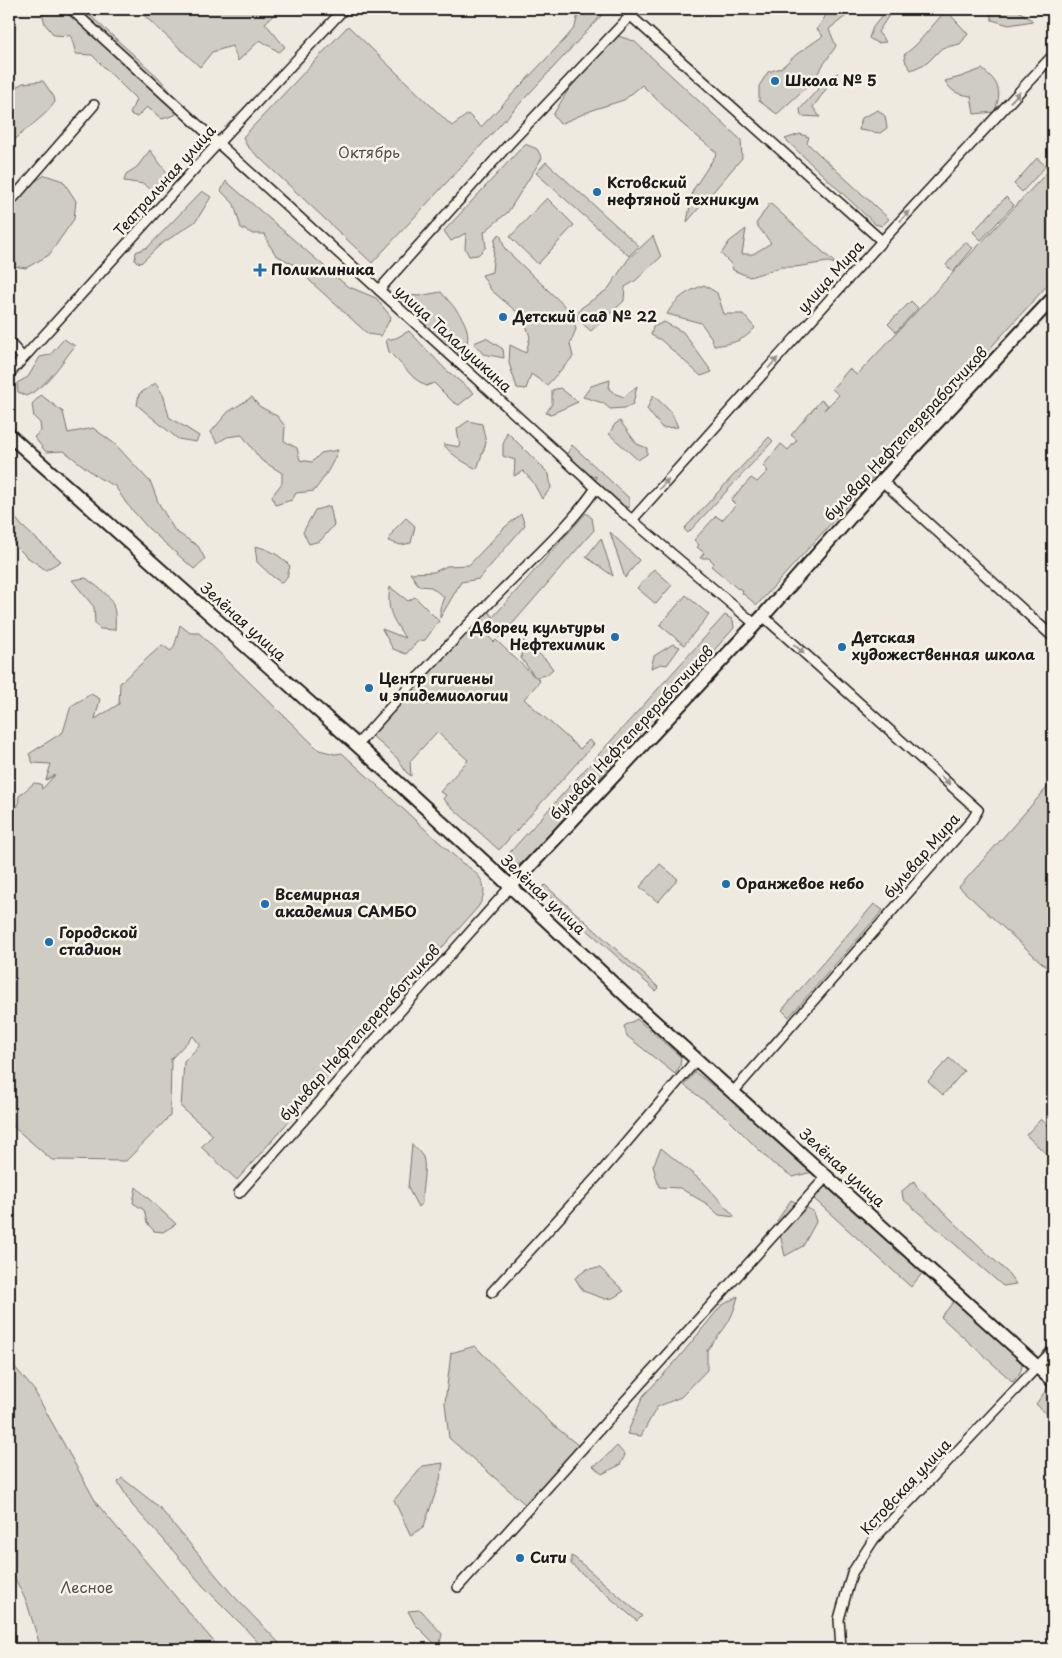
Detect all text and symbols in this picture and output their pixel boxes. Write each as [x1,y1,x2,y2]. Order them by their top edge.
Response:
place label: Школа № 5 [785,68,877,91]
marker: Школа № 5 [769,75,781,87]
one-way arrow [1009,91,1021,103]
street label: Театральная улица [107,119,221,241]
park label: Октябрь [338,140,400,163]
place label: Кстовский нефтяной техникум [607,170,759,210]
marker: Кстовский нефтяной техникум [591,186,603,198]
one-way arrow [899,211,911,223]
street label: улица Мира [791,234,869,317]
place label: Поликлиника [271,257,376,280]
marker: Поликлиника [253,263,267,277]
street label: улица Талалушкина [390,279,518,397]
place label: Детский сад № 22 [512,304,657,327]
marker: Детский сад № 22 [497,311,509,323]
street label: бульвар Нефтепереработчиков [818,340,992,525]
one-way arrow [767,357,779,369]
one-way arrow [658,478,670,490]
street label: Зелёная улица [196,576,293,666]
place label: Дворец культуры Нефтехимик [469,615,605,655]
place label: Детская художественная школа [851,625,1035,665]
marker: Дворец культуры Нефтехимик [609,631,621,643]
street label: бульвар Нефтепереработчиков [544,639,718,824]
marker: Детская художественная школа [836,641,848,653]
one-way arrow [793,643,806,654]
place label: Центр гигиены и эпидемиологии [379,666,508,706]
marker: Центр гигиены и эпидемиологии [363,682,375,694]
one-way arrow [938,774,950,786]
street label: бульвар Мира [877,807,965,903]
street label: Зелёная улица [496,848,592,940]
place label: Оранжевое небо [736,871,864,894]
marker: Оранжевое небо [720,878,732,890]
place label: Всемирная академия САМБО [275,882,417,922]
marker: Всемирная академия САМБО [259,898,271,910]
place label: Городской стадион [59,920,138,960]
marker: Городской стадион [43,936,55,948]
street label: бульвар Нефтепереработчиков [273,938,445,1126]
street label: Зелёная улица [795,1122,892,1212]
street label: Кстовская улица [854,1432,956,1539]
place label: Сити [530,1545,567,1568]
marker: Сити [514,1552,526,1564]
park label: Лесное [60,1575,114,1598]

